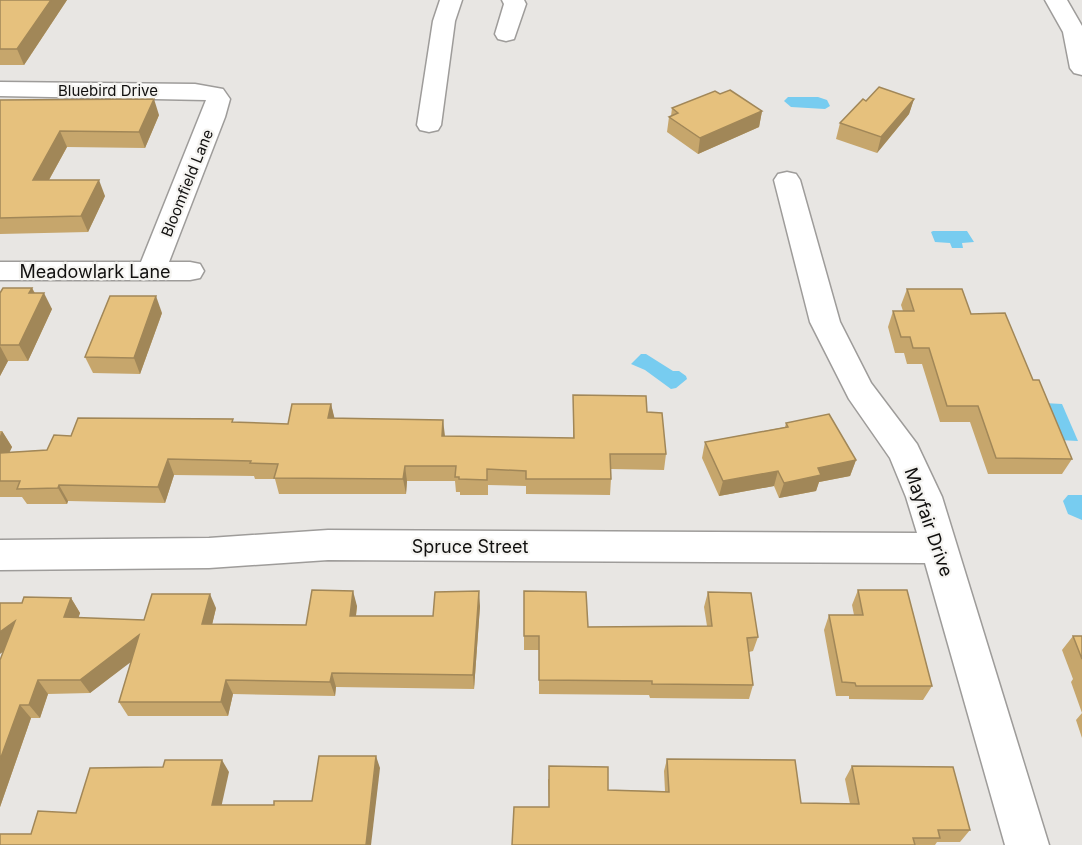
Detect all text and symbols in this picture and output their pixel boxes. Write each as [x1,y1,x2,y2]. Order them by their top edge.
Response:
street label: Bluebird Drive [58,81,158,100]
street label: Bloomfield Lane [157,127,217,239]
street label: Meadowlark Lane [19,261,171,282]
street label: Mayfair Drive [901,465,957,579]
street label: Spruce Street [412,536,528,557]

